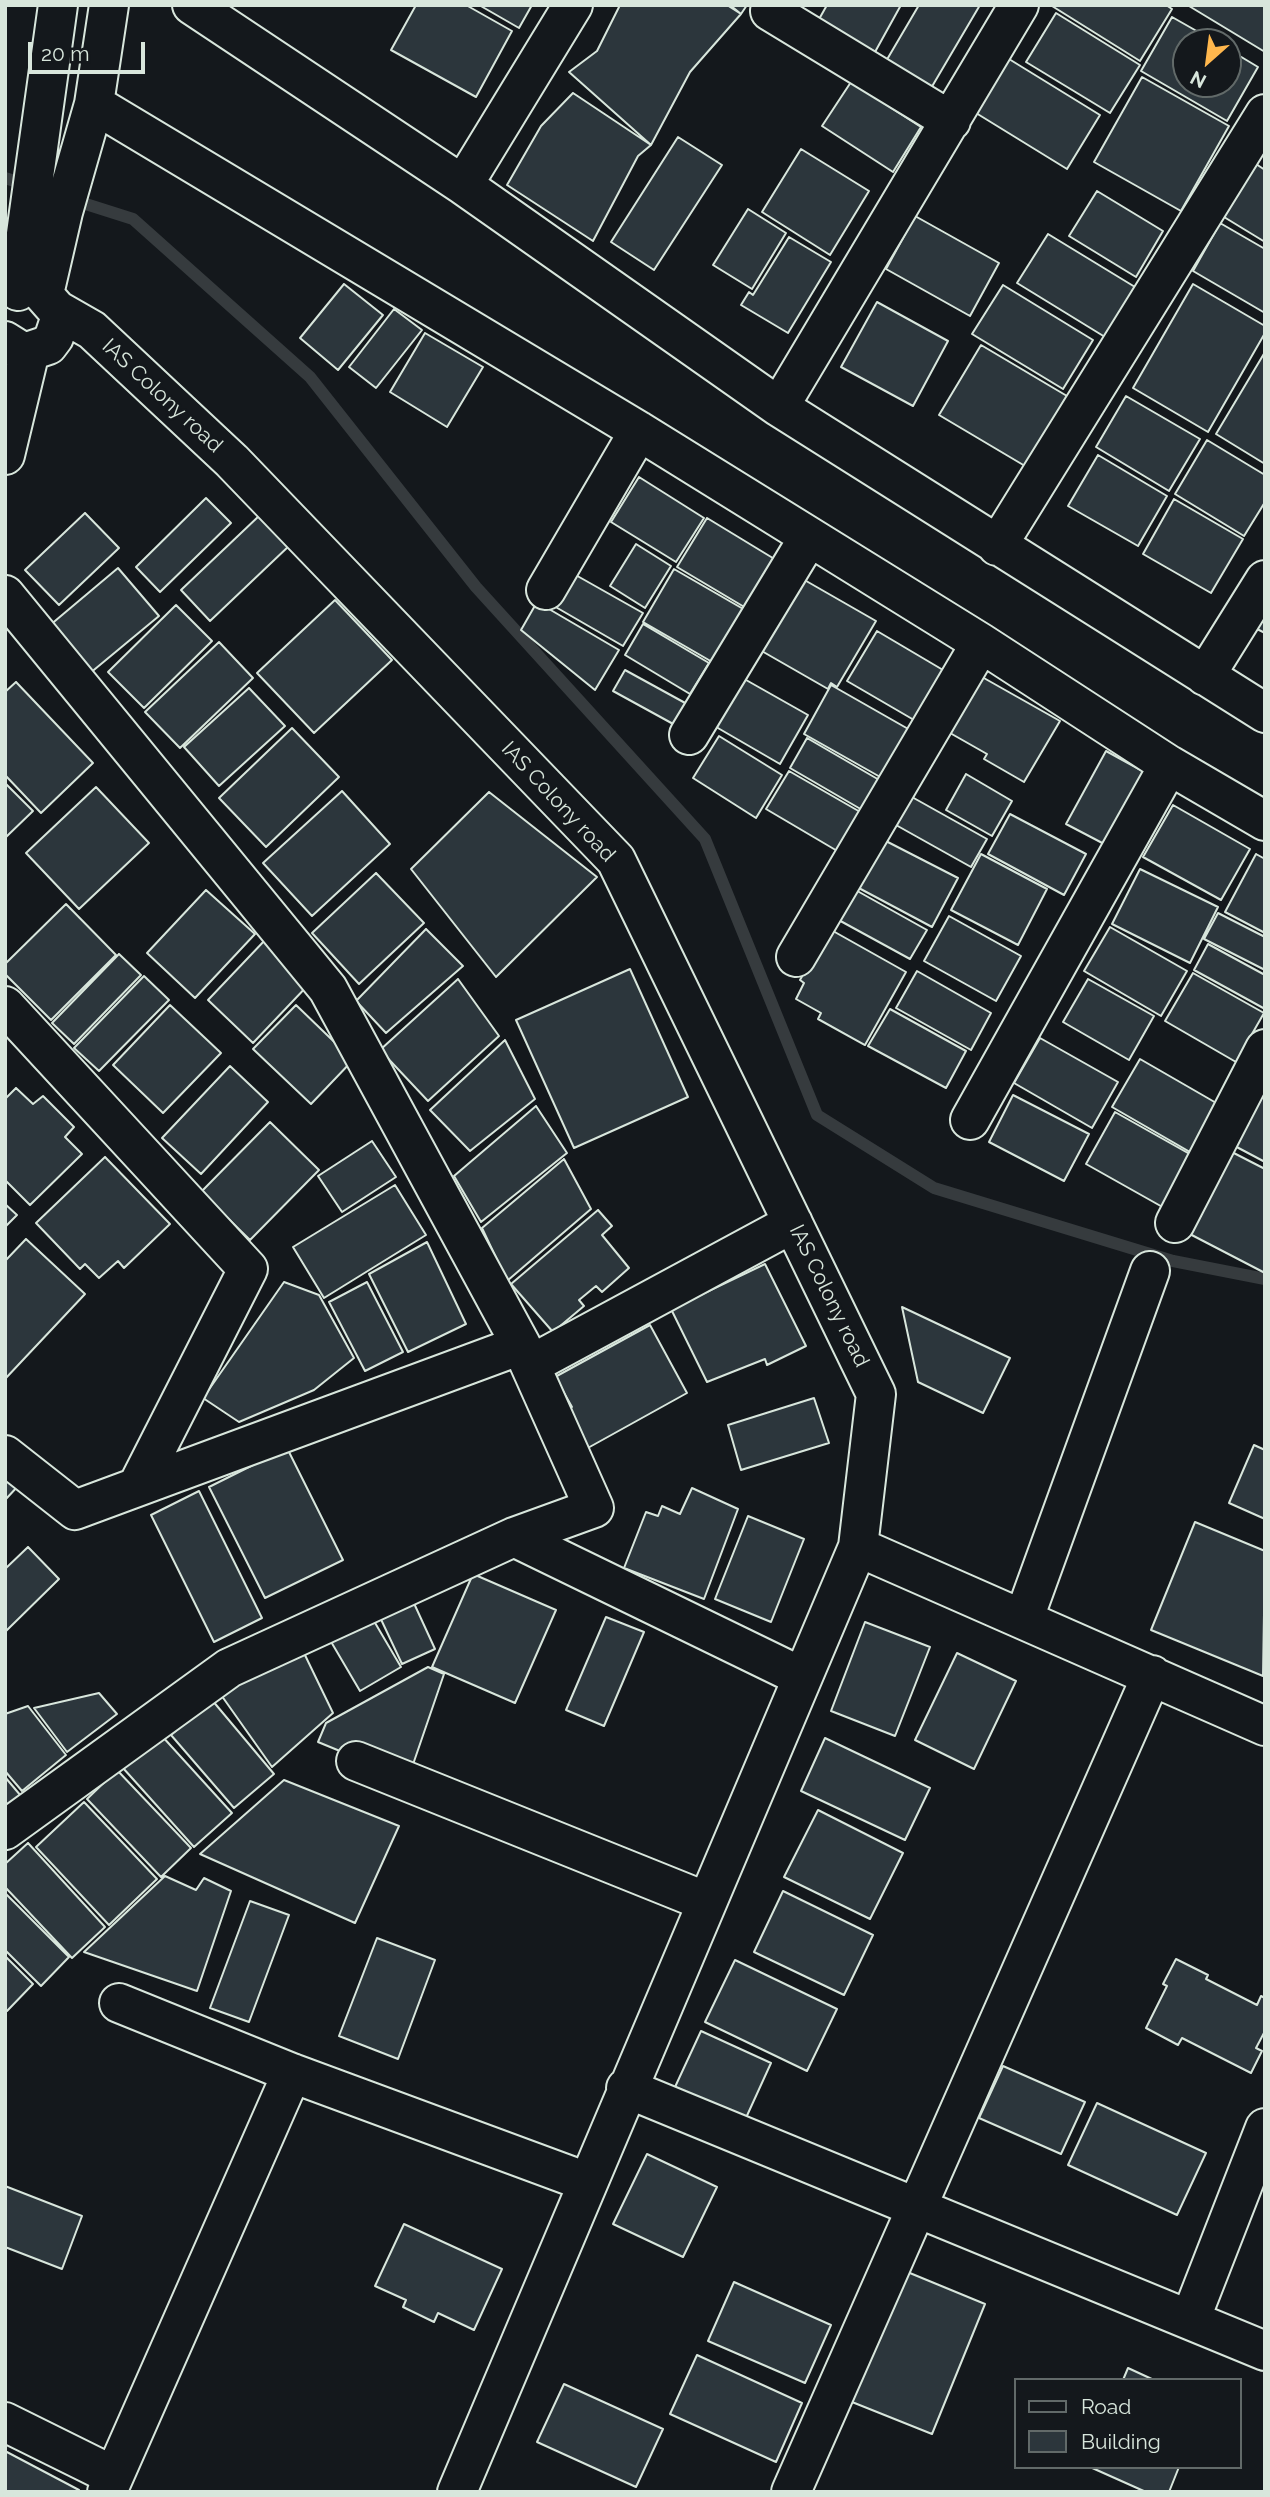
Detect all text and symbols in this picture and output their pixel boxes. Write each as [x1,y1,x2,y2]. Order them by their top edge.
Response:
scale bar [32,28,149,72]
north arrow [1172,28,1242,98]
text: 20 m [41,41,89,66]
text: N [1187,67,1210,93]
street label: IAS Colony road [97,334,227,458]
street label: IAS Colony road [496,737,620,867]
street label: IAS Colony road [784,1221,874,1371]
legend [1014,2378,1242,2469]
text: Road [1081,2394,1131,2419]
text: Building [1081,2429,1161,2454]

